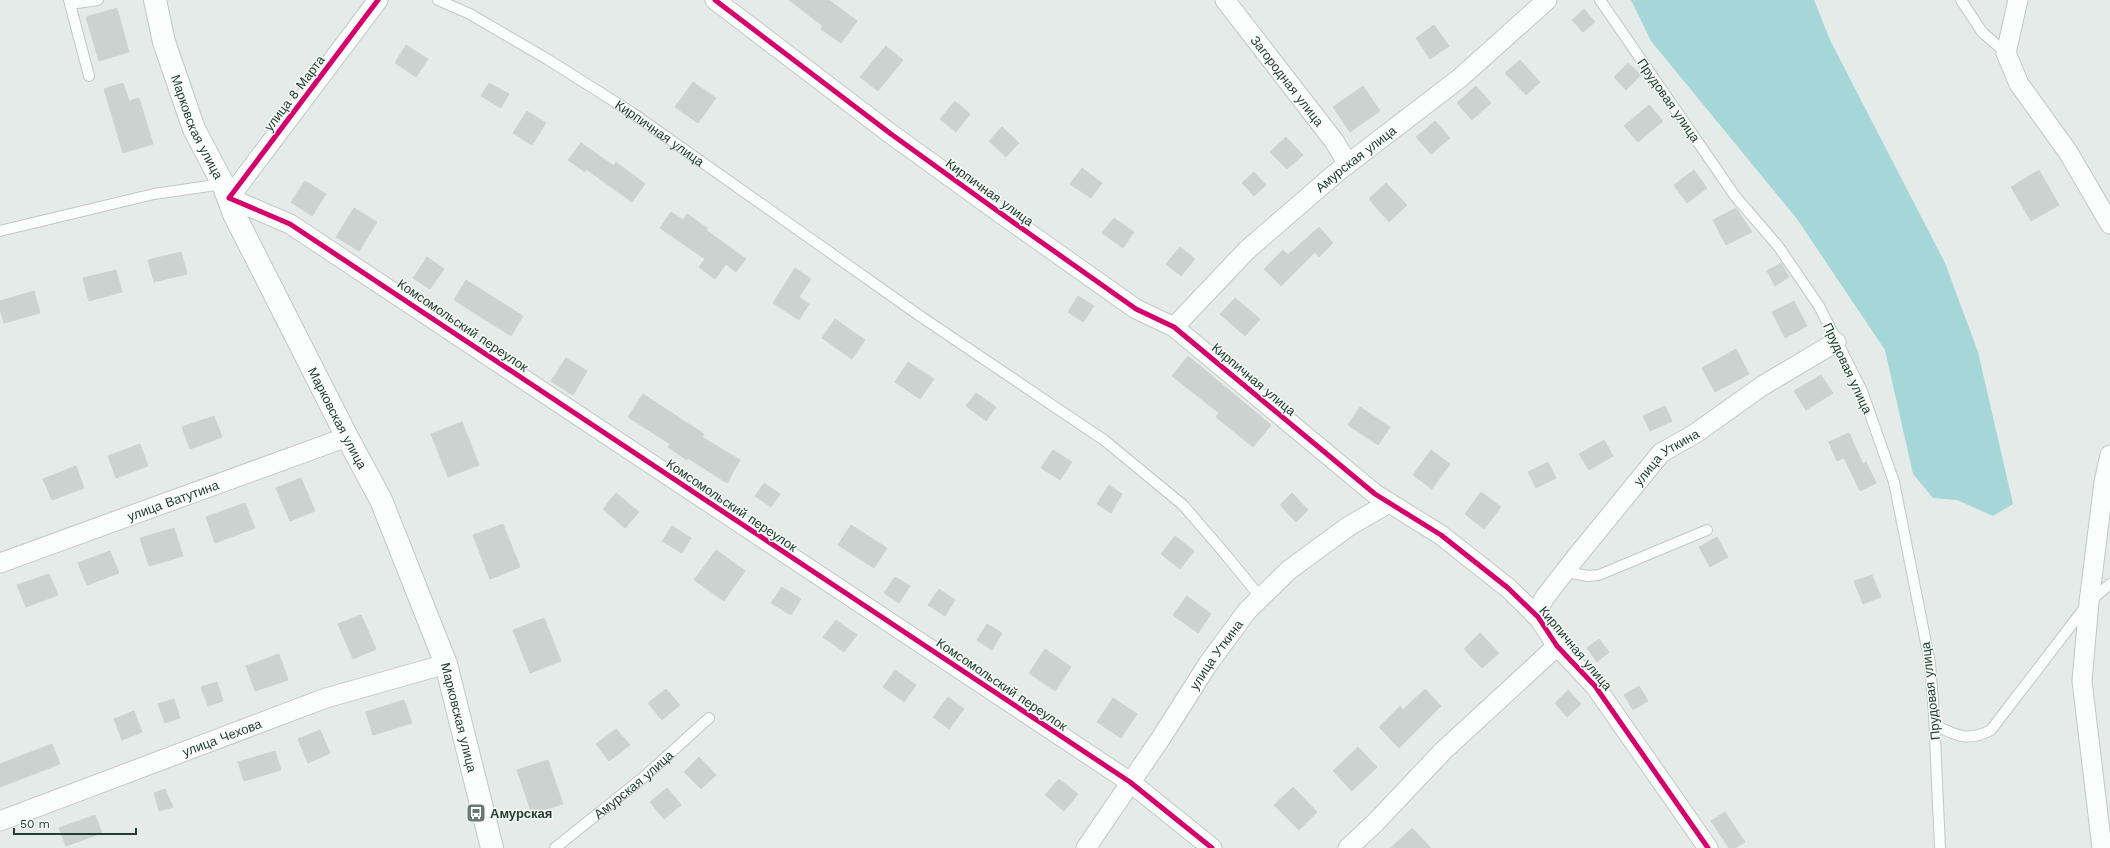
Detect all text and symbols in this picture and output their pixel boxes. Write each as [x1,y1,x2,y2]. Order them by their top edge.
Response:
street label: Загородная улица [1247,33,1327,130]
street label: улица 8 Марта [261,52,328,134]
street label: Прудовая улица [1634,56,1703,146]
street label: Марковская улица [168,73,226,182]
street label: Кирпичная улица [612,97,708,170]
street label: Амурская улица [1313,122,1400,195]
street label: Кирпичная улица [943,156,1037,230]
street label: Комсомольский переулок [395,276,531,375]
street label: Прудовая улица [1820,320,1875,417]
street label: Кирпичная улица [1209,340,1299,419]
street label: Марковская улица [305,365,370,472]
street label: улица Уткина [1631,426,1702,489]
street label: Комсомольский переулок [664,456,800,555]
street label: улица Ватутина [125,477,222,524]
street label: Кирпичная улица [1536,603,1616,694]
street label: улица Уткина [1187,616,1246,693]
street label: Комсомольский переулок [934,635,1070,734]
street label: Прудовая улица [1918,640,1943,741]
street label: Марковская улица [438,661,480,774]
street label: улица Чехова [180,716,264,760]
street label: Амурская улица [591,747,677,822]
bus stop icon: Амурская [465,802,487,824]
place label: Амурская [490,806,552,821]
scale bar [14,810,136,836]
text: 50 m [20,817,50,831]

